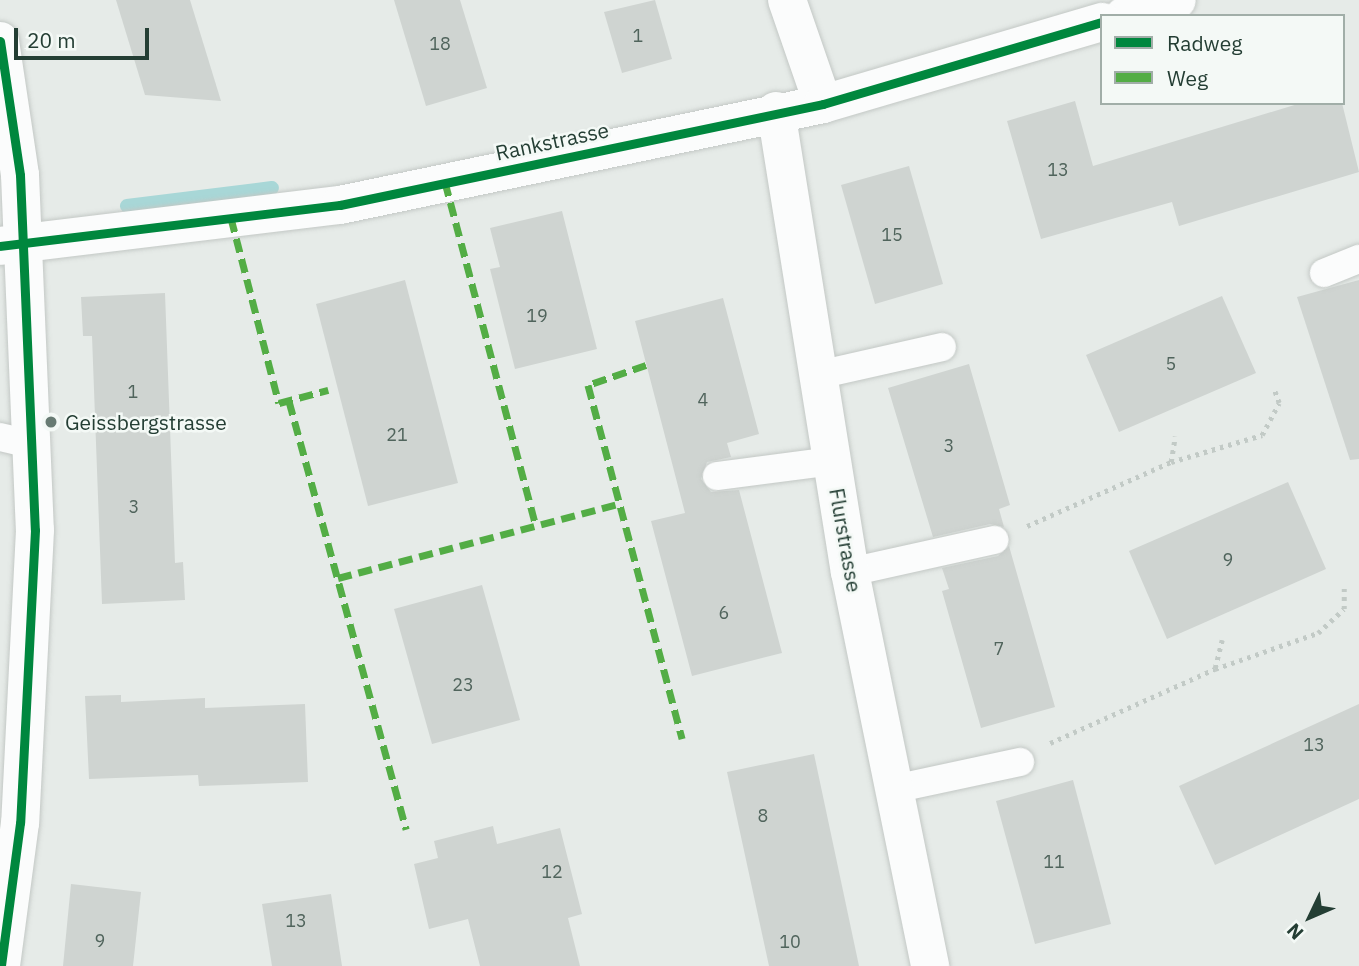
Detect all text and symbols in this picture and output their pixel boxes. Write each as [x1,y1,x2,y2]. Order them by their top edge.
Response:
scale bar [18,14,152,58]
legend [1100,14,1345,105]
house number: 1 [633,25,643,47]
text: 20 m [27,26,76,54]
text: Radweg [1167,29,1242,57]
house number: 18 [429,33,451,55]
text: Weg [1167,64,1208,92]
street label: Rankstrasse [493,117,611,165]
house number: 13 [1047,159,1069,181]
house number: 15 [881,224,903,246]
house number: 19 [526,305,548,327]
house number: 5 [1166,353,1176,375]
house number: 1 [128,381,138,403]
house number: 4 [698,389,708,411]
place label: Geissbergstrasse [65,409,227,435]
marker: Geissbergstrasse [43,414,59,430]
house number: 21 [386,424,408,446]
house number: 3 [944,435,954,457]
street label: Flurstrasse [824,486,868,594]
house number: 3 [129,496,139,518]
house number: 9 [1223,549,1233,571]
house number: 6 [719,602,729,624]
house number: 7 [994,638,1004,660]
house number: 23 [452,674,474,696]
house number: 13 [1303,734,1325,756]
house number: 8 [758,805,768,827]
house number: 11 [1043,851,1065,873]
house number: 12 [541,861,563,883]
north arrow [1275,882,1345,952]
house number: 13 [285,910,307,932]
text: N [1281,918,1308,945]
house number: 9 [95,930,105,952]
house number: 10 [779,931,801,953]

